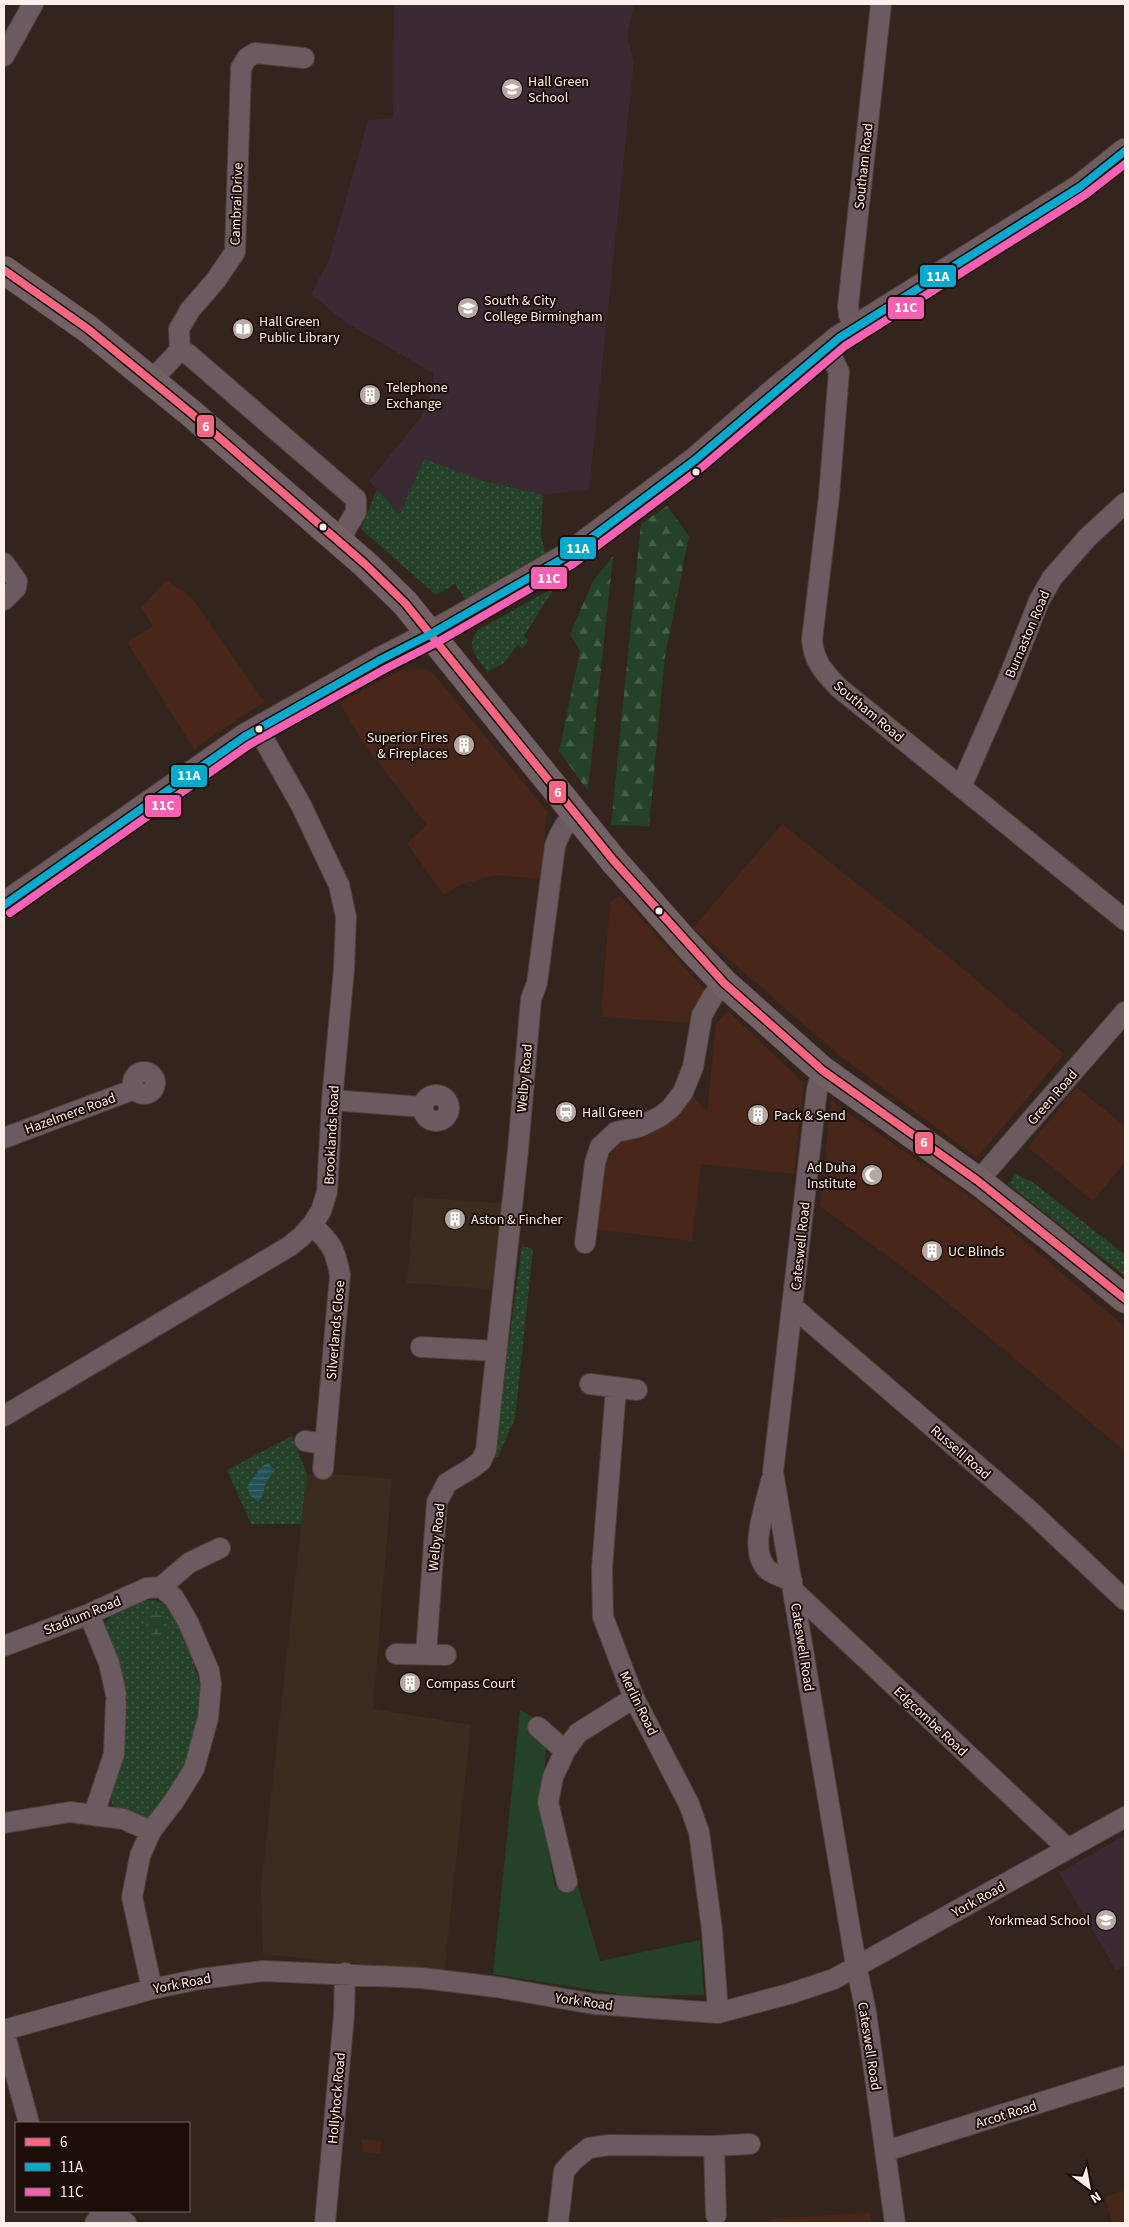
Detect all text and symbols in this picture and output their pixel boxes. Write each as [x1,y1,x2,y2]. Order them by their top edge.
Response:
place label: Hall Green School [528,72,589,108]
school or university icon: Hall Green School [500,77,524,101]
street label: Southam Road [850,122,878,210]
street label: Cambrai Drive [226,162,248,246]
line badge: 11A [919,264,957,288]
text: 11A [927,267,950,287]
place label: South & City College Birmingham [484,291,603,327]
school or university icon: South & City College Birmingham [456,296,480,320]
line badge: 11C [887,296,925,320]
text: 11C [895,298,917,318]
place label: Hall Green Public Library [259,312,340,348]
library icon: Hall Green Public Library [231,317,255,341]
place label: Telephone Exchange [386,378,448,414]
building icon: Telephone Exchange [358,383,382,407]
line badge: 6 [196,414,215,438]
text: 6 [202,417,210,437]
unlabelled marker [691,467,701,477]
unlabelled marker [318,522,328,532]
line badge: 11A [559,536,597,560]
text: 11A [567,539,590,559]
line badge: 11C [530,566,568,590]
text: 11C [538,569,560,589]
street label: Burnaston Road [1000,587,1055,681]
street label: Southam Road [829,676,908,747]
unlabelled marker [254,724,264,734]
place label: Superior Fires & Fireplaces [367,728,448,764]
building icon: Superior Fires & Fireplaces [452,733,476,757]
line badge: 11A [170,764,208,788]
text: 11A [178,766,201,786]
line badge: 6 [548,780,567,804]
text: 6 [554,783,562,803]
line badge: 11C [144,794,182,818]
text: 11C [152,796,174,816]
unlabelled marker [654,906,664,916]
street label: Welby Road [512,1043,538,1113]
street label: Green Road [1023,1066,1083,1130]
street label: Brooklands Road [319,1085,345,1185]
street label: Hazelmere Road [22,1088,119,1140]
station icon: Hall Green [554,1100,578,1124]
place label: Hall Green [582,1103,643,1123]
building icon: Pack & Send [746,1103,770,1127]
place label: Pack & Send [774,1106,846,1126]
line badge: 6 [914,1131,934,1155]
text: 6 [920,1133,928,1153]
place label: Ad Duha Institute [807,1158,856,1194]
mosque icon: Ad Duha Institute [860,1163,884,1187]
street label: Cateswell Road [786,1201,816,1291]
building icon: Aston & Fincher [443,1207,467,1231]
place label: Aston & Fincher [471,1210,562,1230]
building icon: UC Blinds [920,1239,944,1263]
place label: UC Blinds [948,1242,1004,1262]
street label: Silverlands Close [322,1280,350,1380]
street label: Russell Road [926,1421,995,1485]
street label: Welby Road [423,1502,451,1572]
street label: Stadium Road [41,1591,124,1641]
street label: Cateswell Road [785,1602,819,1693]
street label: Merlin Road [614,1668,662,1739]
building icon: Compass Court [398,1671,422,1695]
place label: Compass Court [426,1674,515,1694]
street label: Edgcombe Road [889,1682,972,1761]
street label: York Road [947,1877,1009,1923]
school or university icon: Yorkmead School [1094,1908,1118,1932]
place label: Yorkmead School [987,1911,1090,1931]
street label: York Road [151,1969,213,2000]
street label: York Road [553,1988,614,2016]
street label: Cateswell Road [852,2001,886,2092]
street label: Hollyhock Road [323,2052,351,2145]
street label: Arcot Road [973,2096,1040,2134]
legend [15,2122,190,2212]
text: 6 [60,2132,67,2153]
text: 11A [60,2157,84,2178]
north arrow [1064,2162,1114,2212]
text: 11C [60,2182,84,2203]
text: N [1086,2186,1105,2208]

